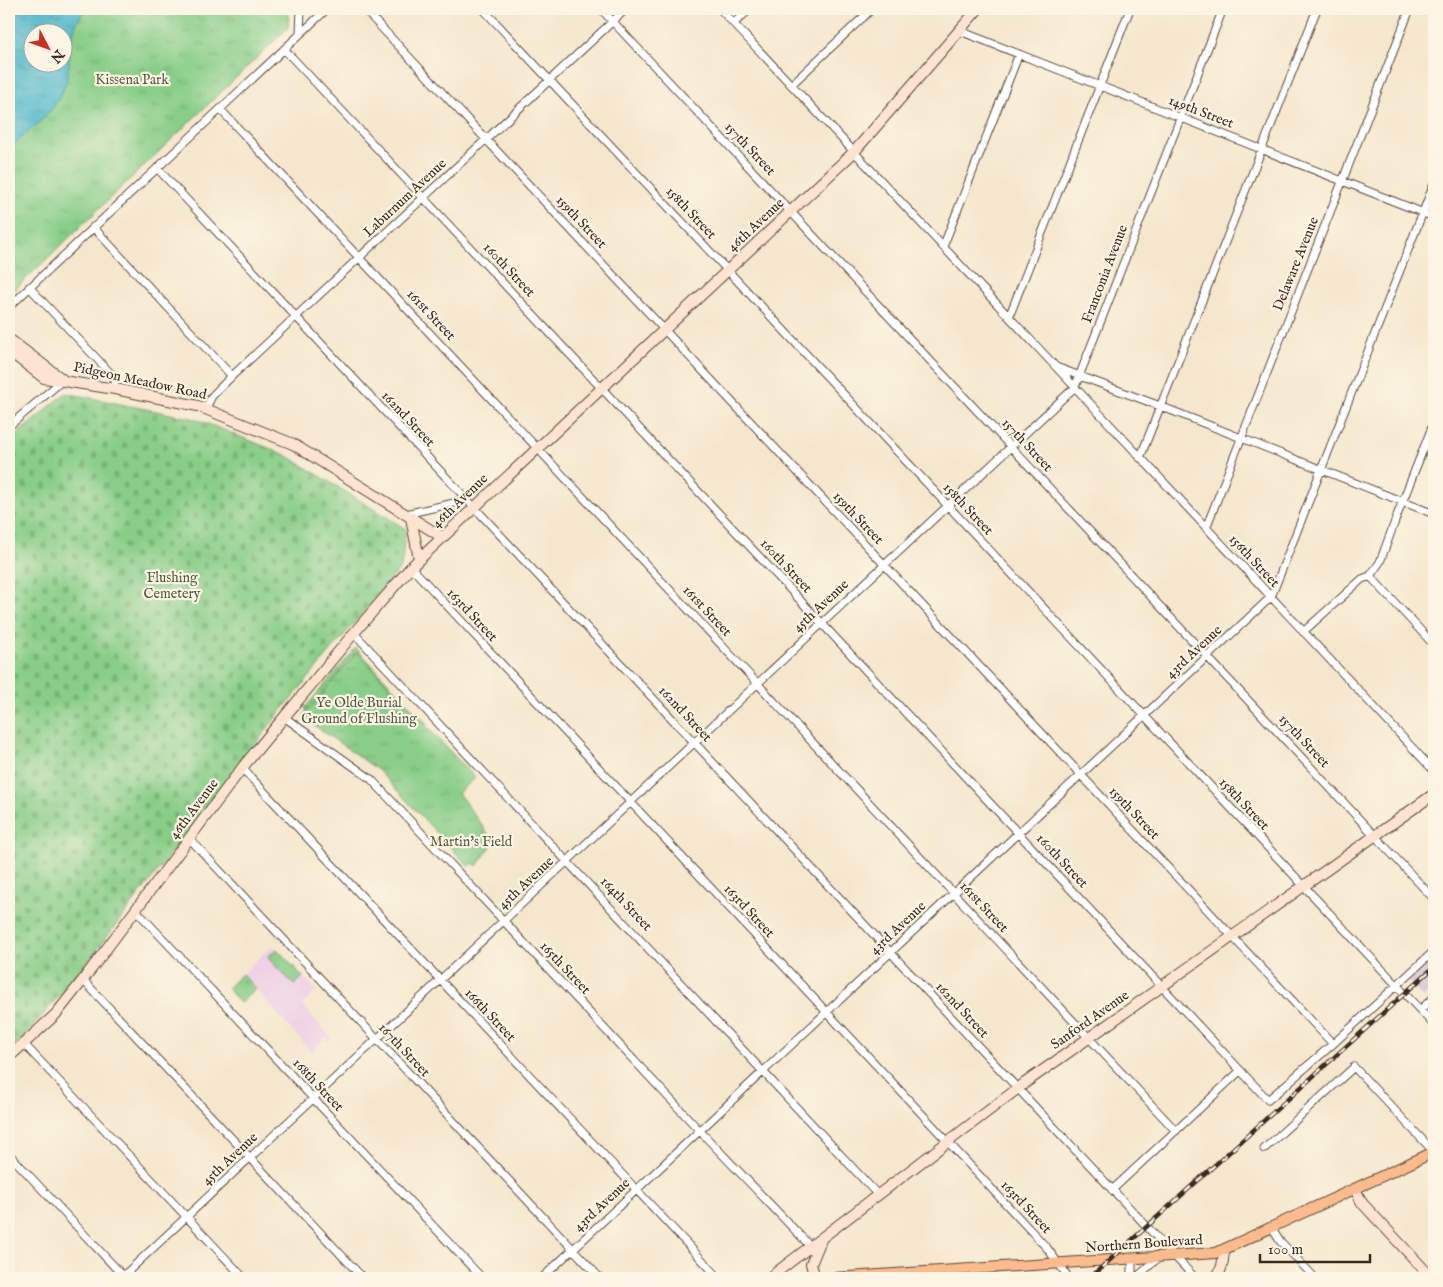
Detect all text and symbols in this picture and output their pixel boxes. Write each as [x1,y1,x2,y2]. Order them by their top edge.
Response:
north arrow [22,22,72,72]
text: N [46,45,68,66]
park label: Kissena Park [95,71,169,89]
street label: 149th Street [1166,91,1236,133]
street label: 157th Street [721,118,780,180]
street label: Laburnum Avenue [360,155,451,241]
street label: 158th Street [662,183,720,243]
street label: 159th Street [552,192,610,253]
street label: 46th Avenue [724,194,788,256]
street label: Delaware Avenue [1269,214,1323,314]
street label: Franconia Avenue [1078,222,1132,326]
street label: 160th Street [479,239,539,301]
street label: 161st Street [403,286,459,345]
street label: Pidgeon Meadow Road [72,358,209,404]
street label: 162nd Street [377,387,439,451]
street label: 157th Street [998,414,1057,476]
street label: 46th Avenue [428,470,492,532]
street label: 158th Street [939,479,997,539]
street label: 159th Street [829,488,887,549]
street label: 156th Street [1225,531,1283,592]
street label: 160th Street [756,535,816,597]
park label: Flushing Cemetery [144,569,201,603]
street label: 45th Avenue [789,575,853,636]
street label: 161st Street [679,582,735,641]
street label: 163rd Street [443,584,501,646]
street label: 43rd Avenue [1162,621,1226,683]
street label: 162nd Street [654,682,716,746]
park label: Ye Olde Burial Ground of Flushing [301,694,417,728]
street label: 157th Street [1275,710,1334,772]
street label: 158th Street [1215,774,1273,834]
street label: 46th Avenue [165,775,223,843]
street label: 159th Street [1105,783,1163,844]
street label: 160th Street [1032,830,1092,892]
park label: Martin's Field [430,833,513,851]
street label: 45th Avenue [494,852,558,913]
street label: 164th Street [596,873,656,935]
street label: 161st Street [956,878,1012,937]
street label: 163rd Street [720,880,778,942]
street label: 43rd Avenue [866,897,930,959]
street label: 165th Street [536,938,594,999]
street label: 162nd Street [931,978,993,1042]
street label: 166th Street [461,984,520,1046]
street label: Sanford Avenue [1047,986,1133,1054]
street label: 167th Street [374,1019,434,1081]
street label: 168th Street [289,1054,347,1116]
street label: 45th Avenue [198,1128,262,1189]
street label: 43rd Avenue [570,1174,634,1236]
street label: 163rd Street [997,1176,1055,1238]
street label: Northern Boulevard [1085,1231,1204,1257]
scale bar [1260,1232,1370,1264]
text: 100 m [1268,1240,1304,1259]

